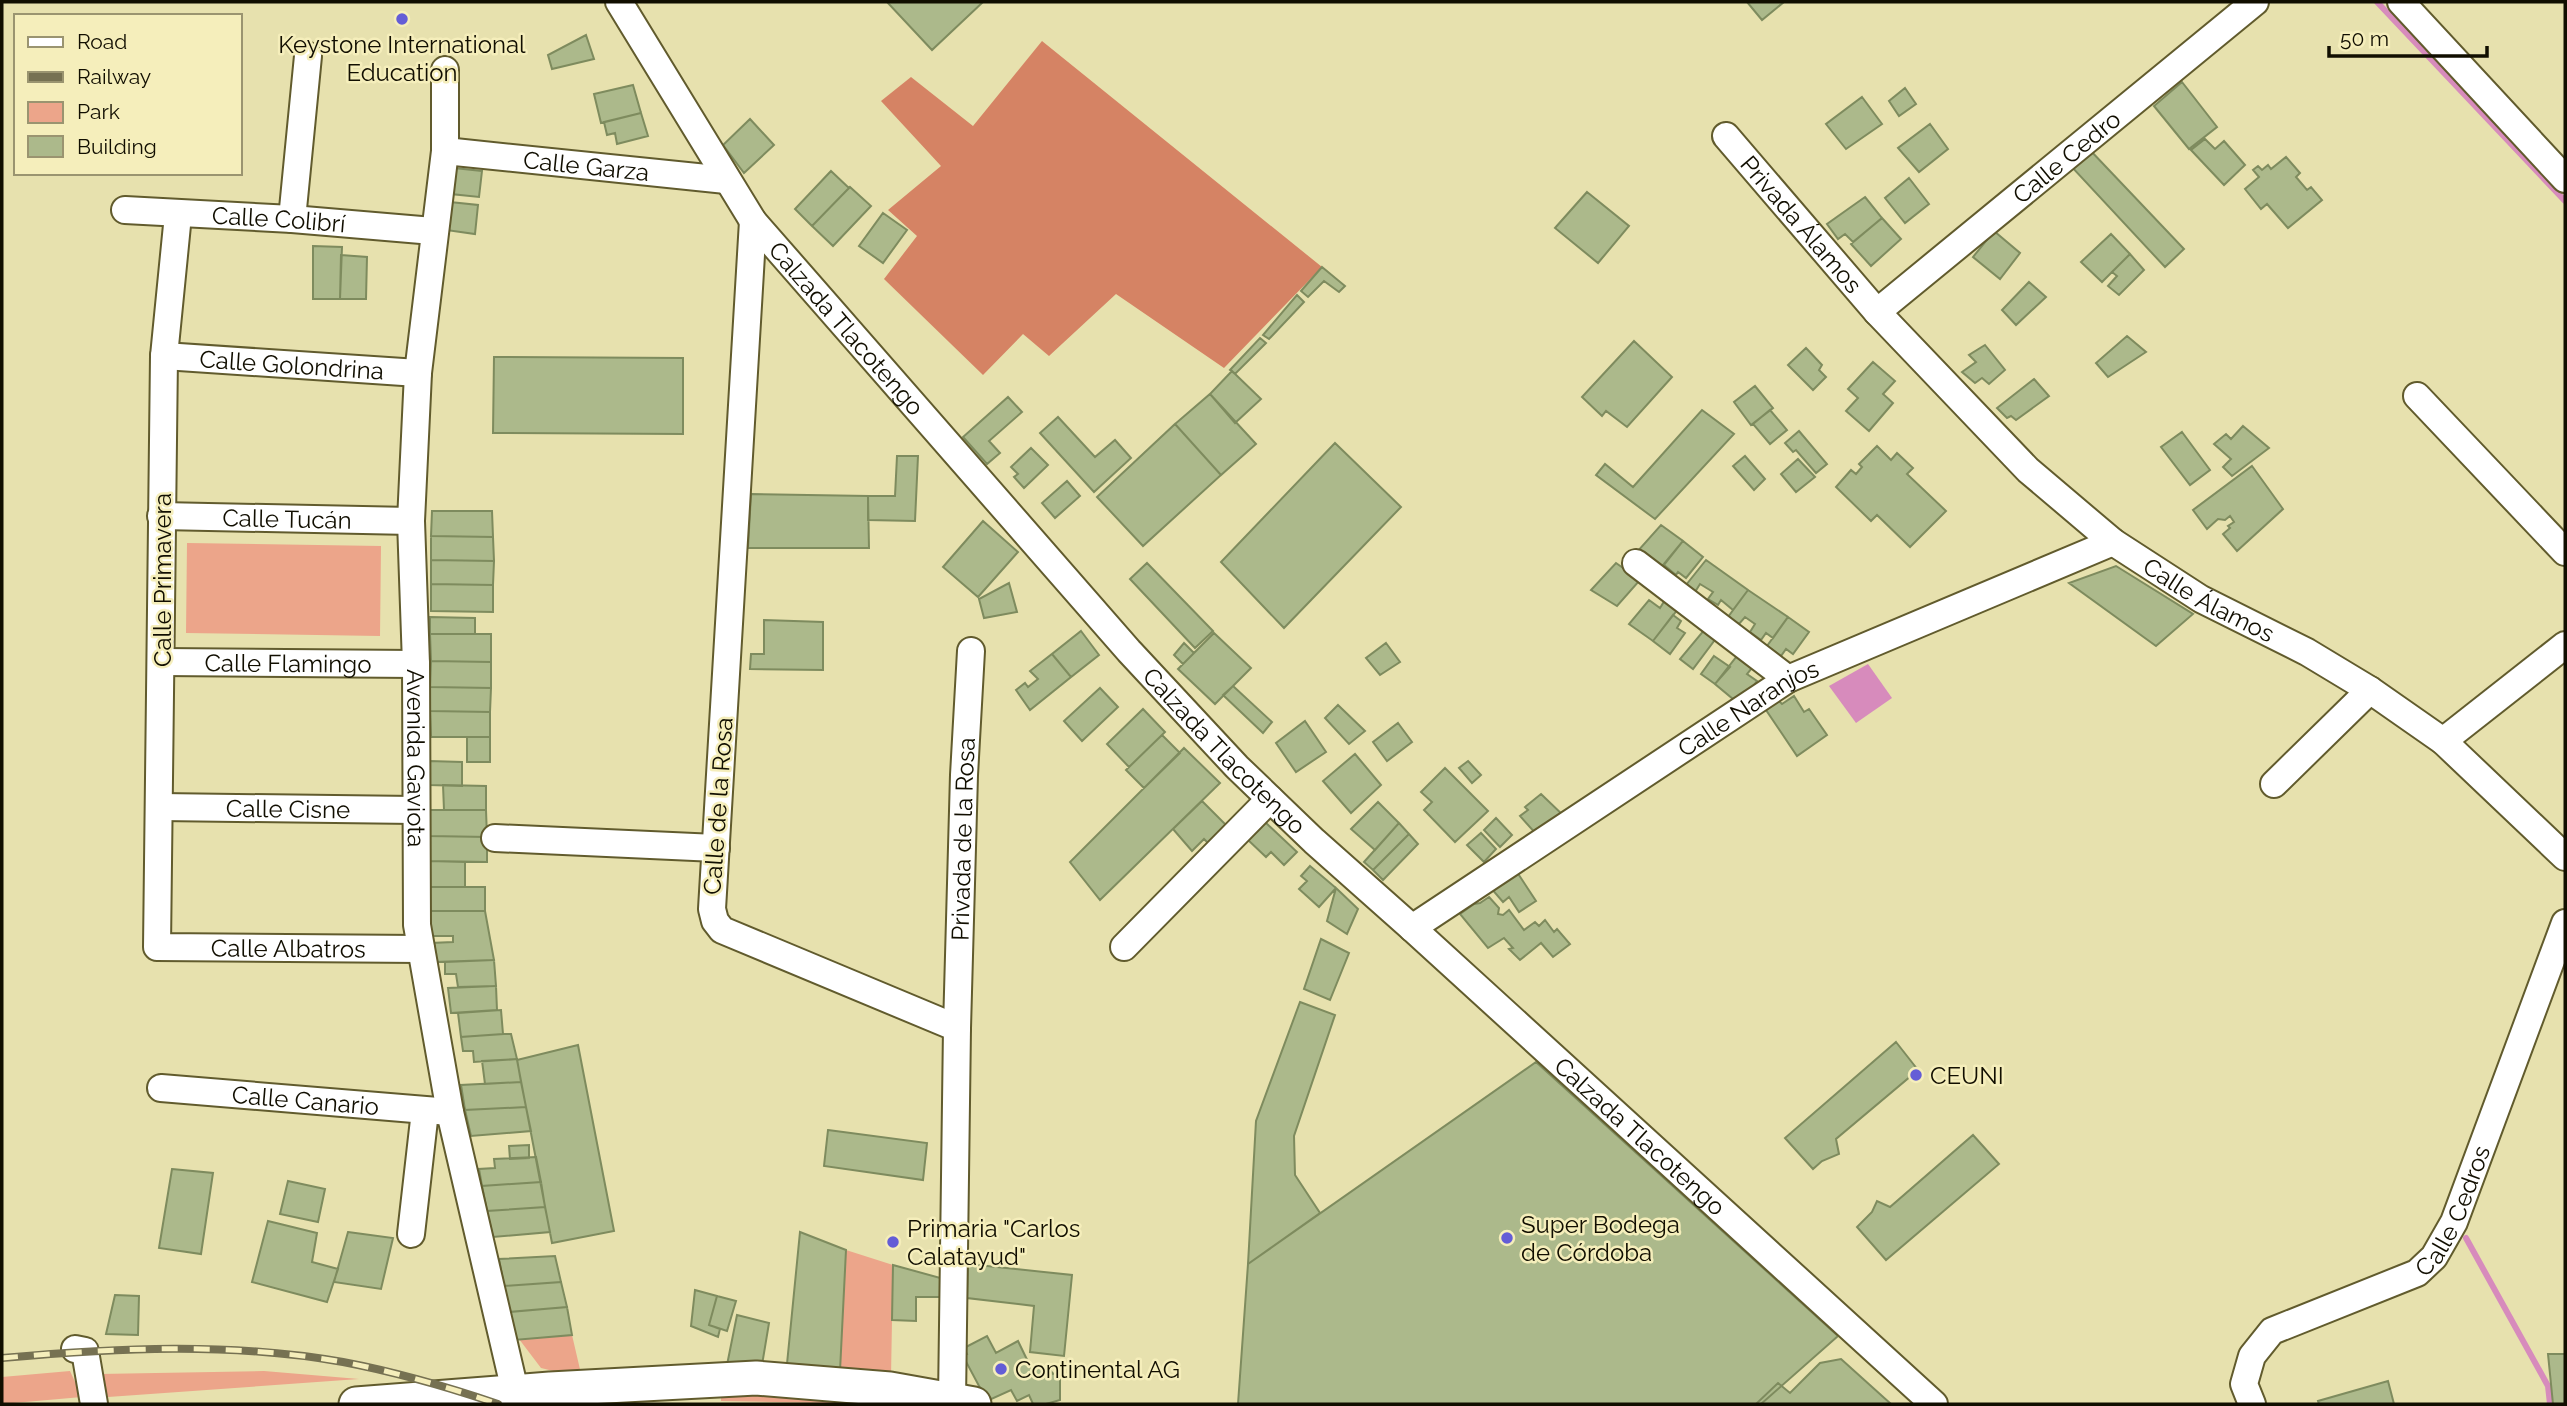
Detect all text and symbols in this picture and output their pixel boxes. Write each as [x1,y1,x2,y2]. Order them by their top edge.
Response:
marker: Keystone International Education [394,11,410,27]
legend [14,14,242,175]
scale bar [2329,14,2486,58]
text: 50 m [2340,26,2389,51]
text: Road [77,29,127,54]
place label: Keystone International Education [278,30,526,87]
text: Railway [77,64,151,89]
text: Park [77,99,120,124]
street label: Calle Cedro [2007,104,2126,209]
text: Building [77,134,157,159]
street label: Calle Garza [522,145,651,186]
street label: Privada Álamos [1735,150,1868,299]
street label: Calle Colibrí [211,200,347,238]
street label: Calzada Tlacotengo [763,235,930,421]
street label: Calle Golondrina [199,344,385,385]
street label: Calle Primavera [148,493,177,667]
street label: Calle Tucán [222,503,352,534]
street label: Calle Álamos [2138,551,2279,648]
street label: Calle Flamingo [204,648,372,678]
street label: Calle Naranjos [1672,653,1823,763]
street label: Calzada Tlacotengo [1137,661,1312,840]
street label: Avenida Gaviota [402,669,431,847]
street label: Calle de la Rosa [697,716,739,896]
street label: Privada de la Rosa [945,737,981,941]
street label: Calle Cisne [226,793,350,824]
street label: Calle Albatros [211,933,366,963]
street label: Calzada Tlacotengo [1549,1051,1732,1221]
place label: CEUNI [1930,1061,2004,1090]
marker: CEUNI [1908,1067,1924,1083]
street label: Calle Canario [231,1079,380,1121]
street label: Calle Cedros [2409,1141,2496,1282]
place label: Super Bodega de Córdoba [1521,1210,1680,1267]
place label: Primaria "Carlos Calatayud" [907,1214,1080,1271]
marker: Super Bodega de Córdoba [1499,1230,1515,1246]
marker: Primaria "Carlos Calatayud" [885,1234,901,1250]
place label: Continental AG [1015,1355,1180,1384]
marker: Continental AG [993,1361,1009,1377]

